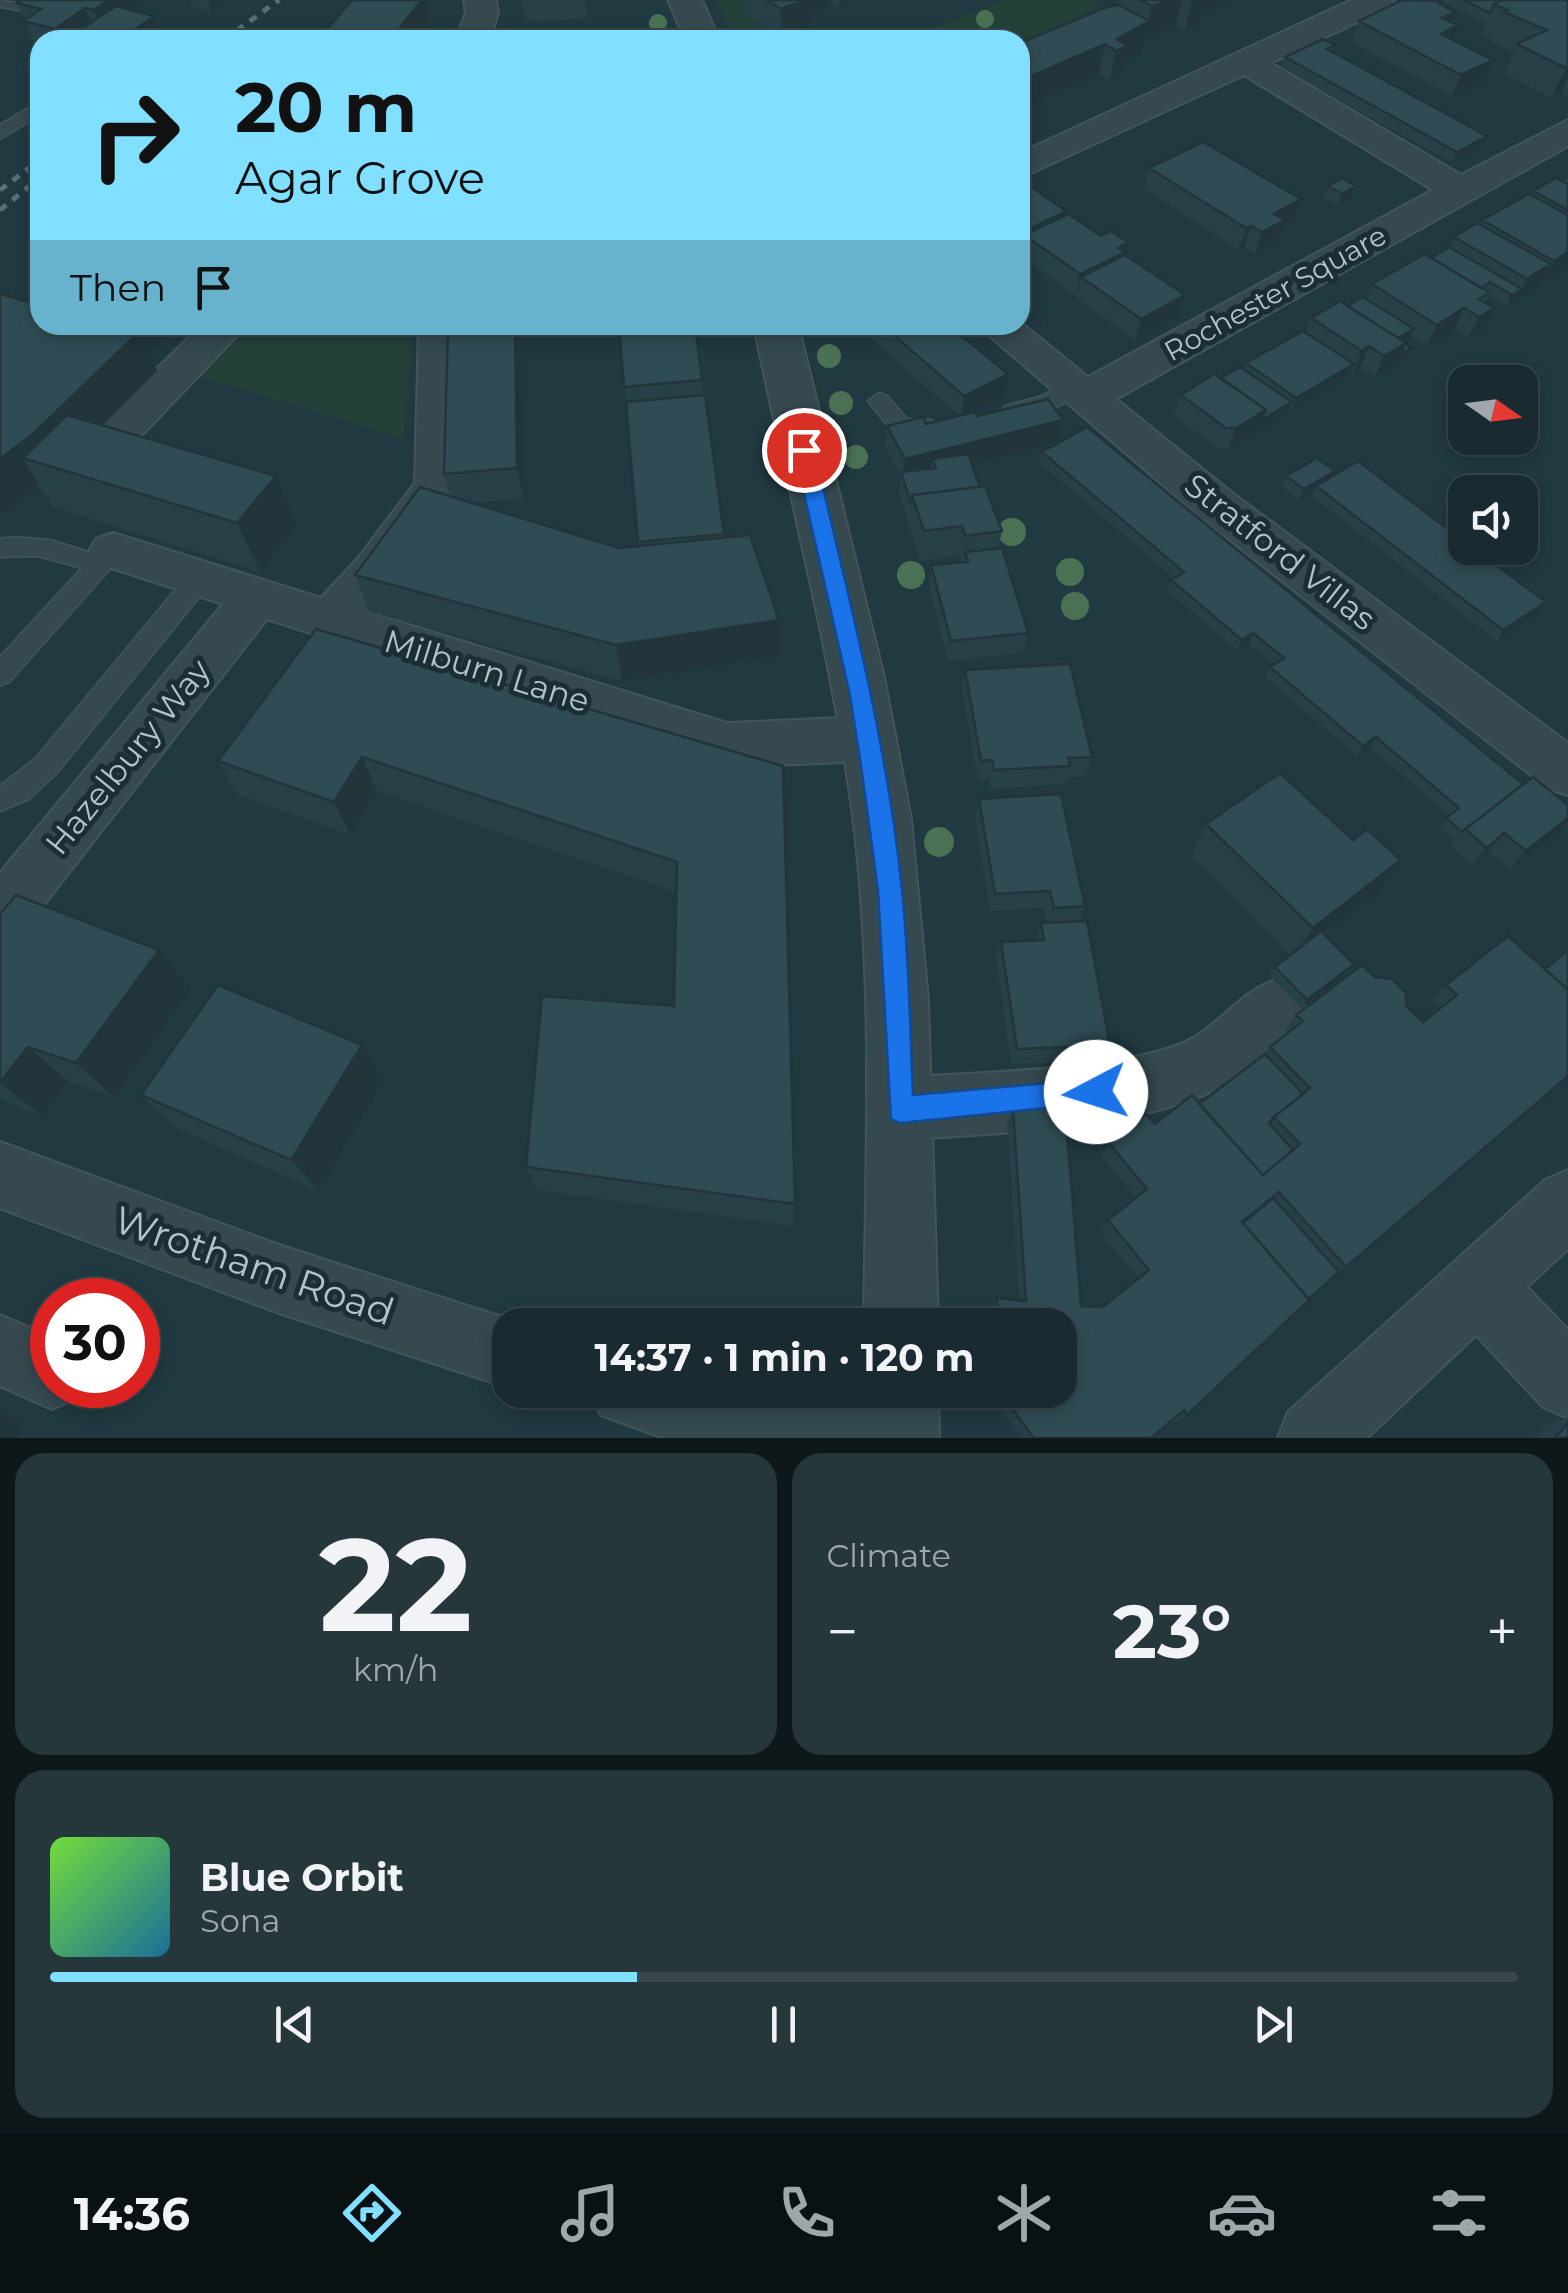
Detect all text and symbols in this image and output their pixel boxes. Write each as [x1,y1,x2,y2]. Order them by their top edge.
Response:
text: 20 m [235,64,417,150]
icon: right [70,70,200,200]
text: Agar Grove [235,150,485,205]
street label: Rochester Square [1158,218,1392,368]
icon: arrive [186,260,241,315]
text: Then [70,264,166,311]
north arrow [1448,365,1538,455]
map controls [1448,365,1538,565]
pin [762,408,847,493]
icon: arrive [777,423,832,478]
street label: Stratford Villas [1177,465,1383,638]
button: sound [1448,475,1538,565]
street label: Milburn Lane [380,621,594,720]
street label: Hazelbury Way [37,651,219,862]
position arrow [1044,1040,1148,1144]
street label: Wrotham Road [108,1196,400,1335]
speed limit sign: 30 [30,1278,160,1408]
text: 14:37 · 1 min · 120 m [595,1334,975,1381]
text: 22 [319,1505,472,1664]
text: Climate [827,1536,951,1575]
text: 23° [1113,1585,1232,1677]
text: − [827,1598,858,1665]
text: + [1486,1598,1518,1665]
text: km/h [353,1650,438,1689]
text: Blue Orbit [200,1854,404,1901]
text: Sona [200,1901,280,1940]
icon: previous [267,1997,322,2052]
icon: pause [756,1997,811,2052]
icon: next [1246,1997,1301,2052]
icon: directions [337,2178,407,2248]
icon: music [555,2178,625,2248]
icon: phone [772,2178,842,2248]
icon: climate [989,2178,1059,2248]
icon: car [1207,2178,1277,2248]
icon: filters [1424,2178,1494,2248]
text: 14:36 [74,2186,190,2241]

